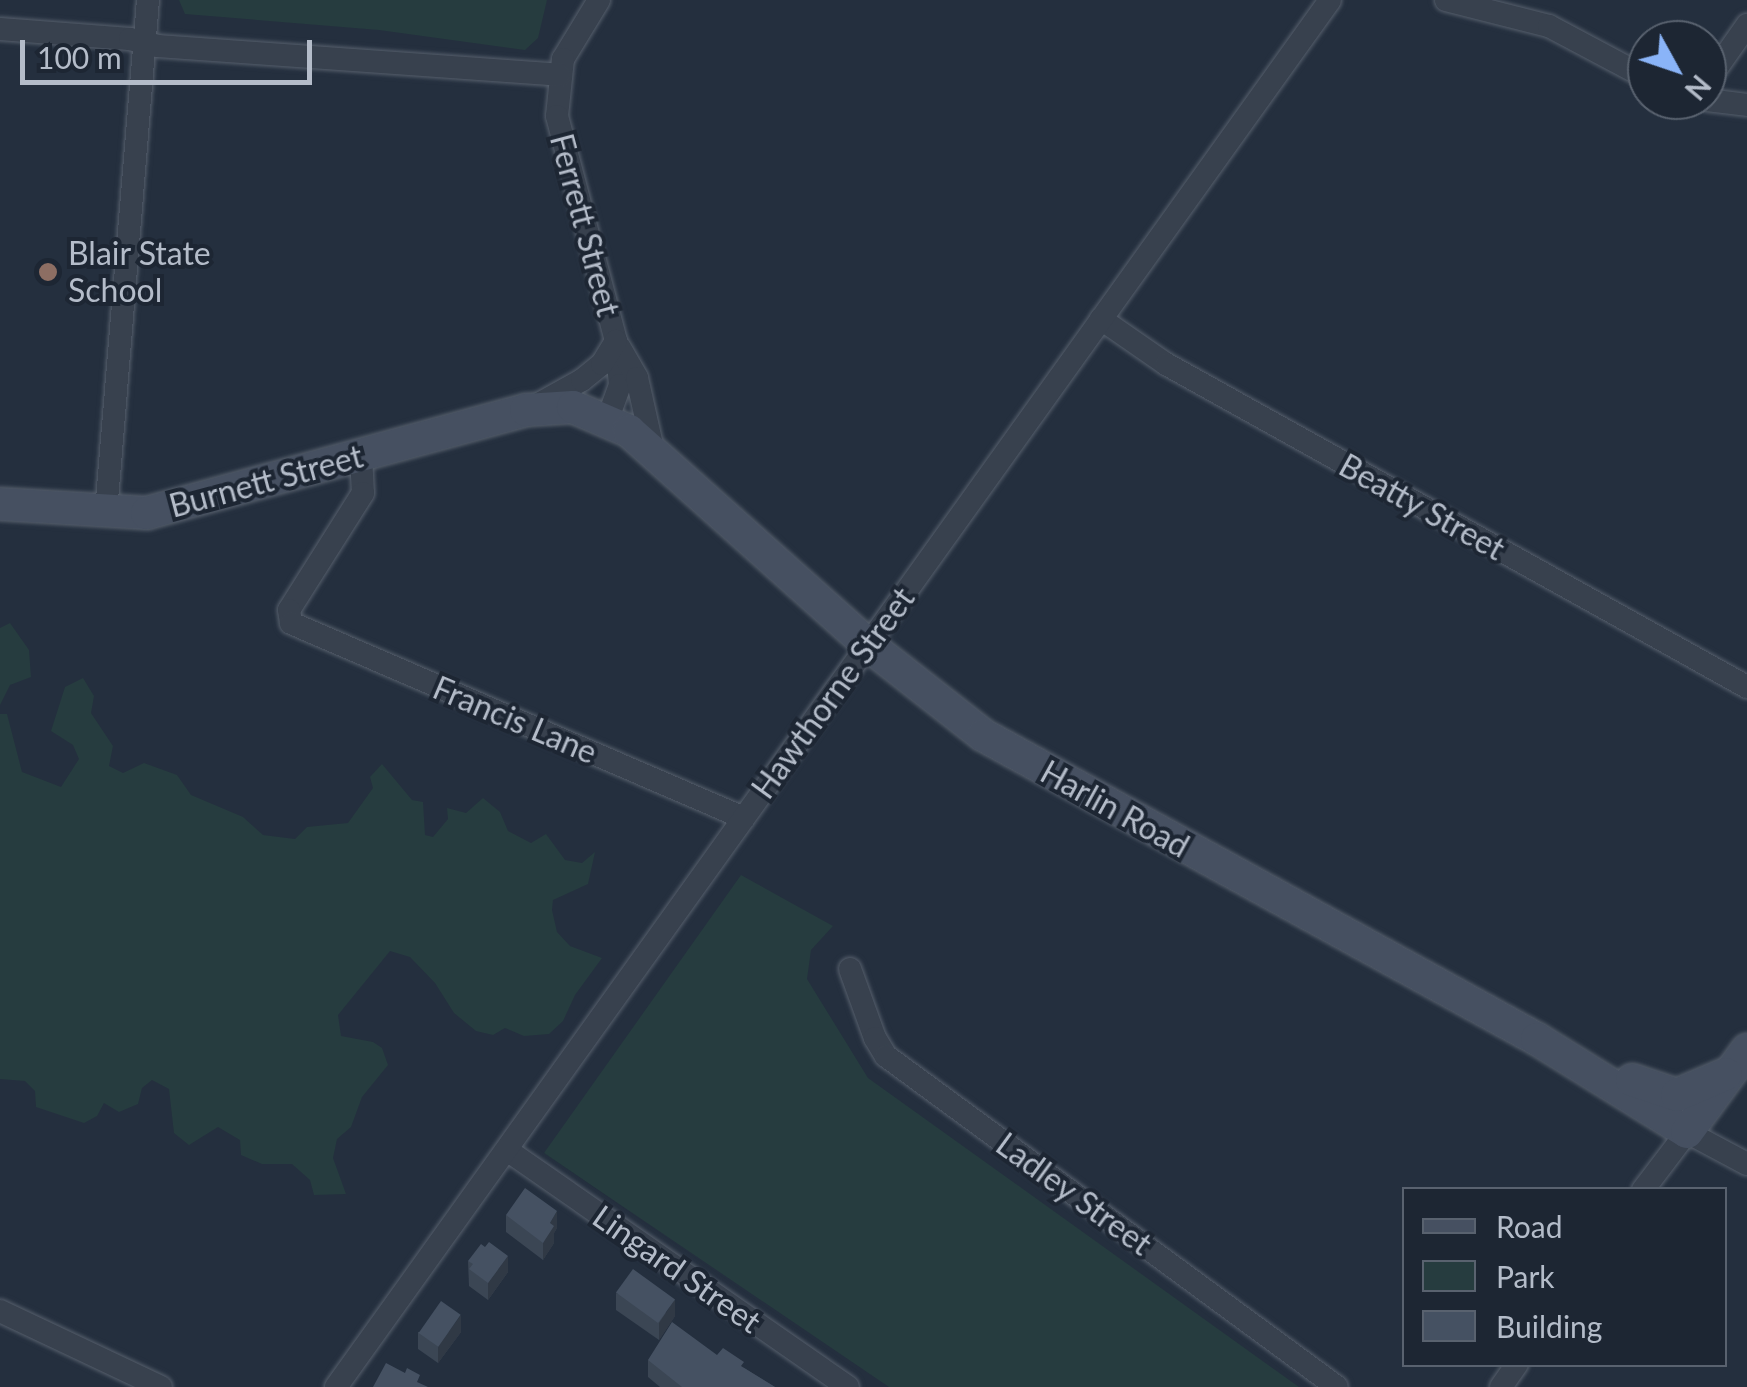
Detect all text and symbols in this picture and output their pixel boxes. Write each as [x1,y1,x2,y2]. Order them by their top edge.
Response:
scale bar [25,20,318,82]
north arrow [1627,20,1727,120]
text: 100 m [37,39,122,75]
text: N [1678,69,1718,107]
street label: Ferrett Street [542,130,628,320]
place label: Blair State School [68,235,211,310]
marker: Blair State School [37,261,59,283]
street label: Burnett Street [165,437,367,525]
street label: Beatty Street [1332,446,1512,568]
street label: Hawthorne Street [744,580,922,806]
street label: Francis Lane [427,668,603,772]
street label: Harlin Road [1034,753,1196,865]
street label: Ladley Street [989,1125,1159,1263]
legend [1402,1187,1727,1367]
street label: Lingard Street [586,1197,768,1341]
text: Road [1496,1208,1563,1244]
text: Park [1496,1258,1555,1294]
text: Building [1496,1308,1602,1344]

